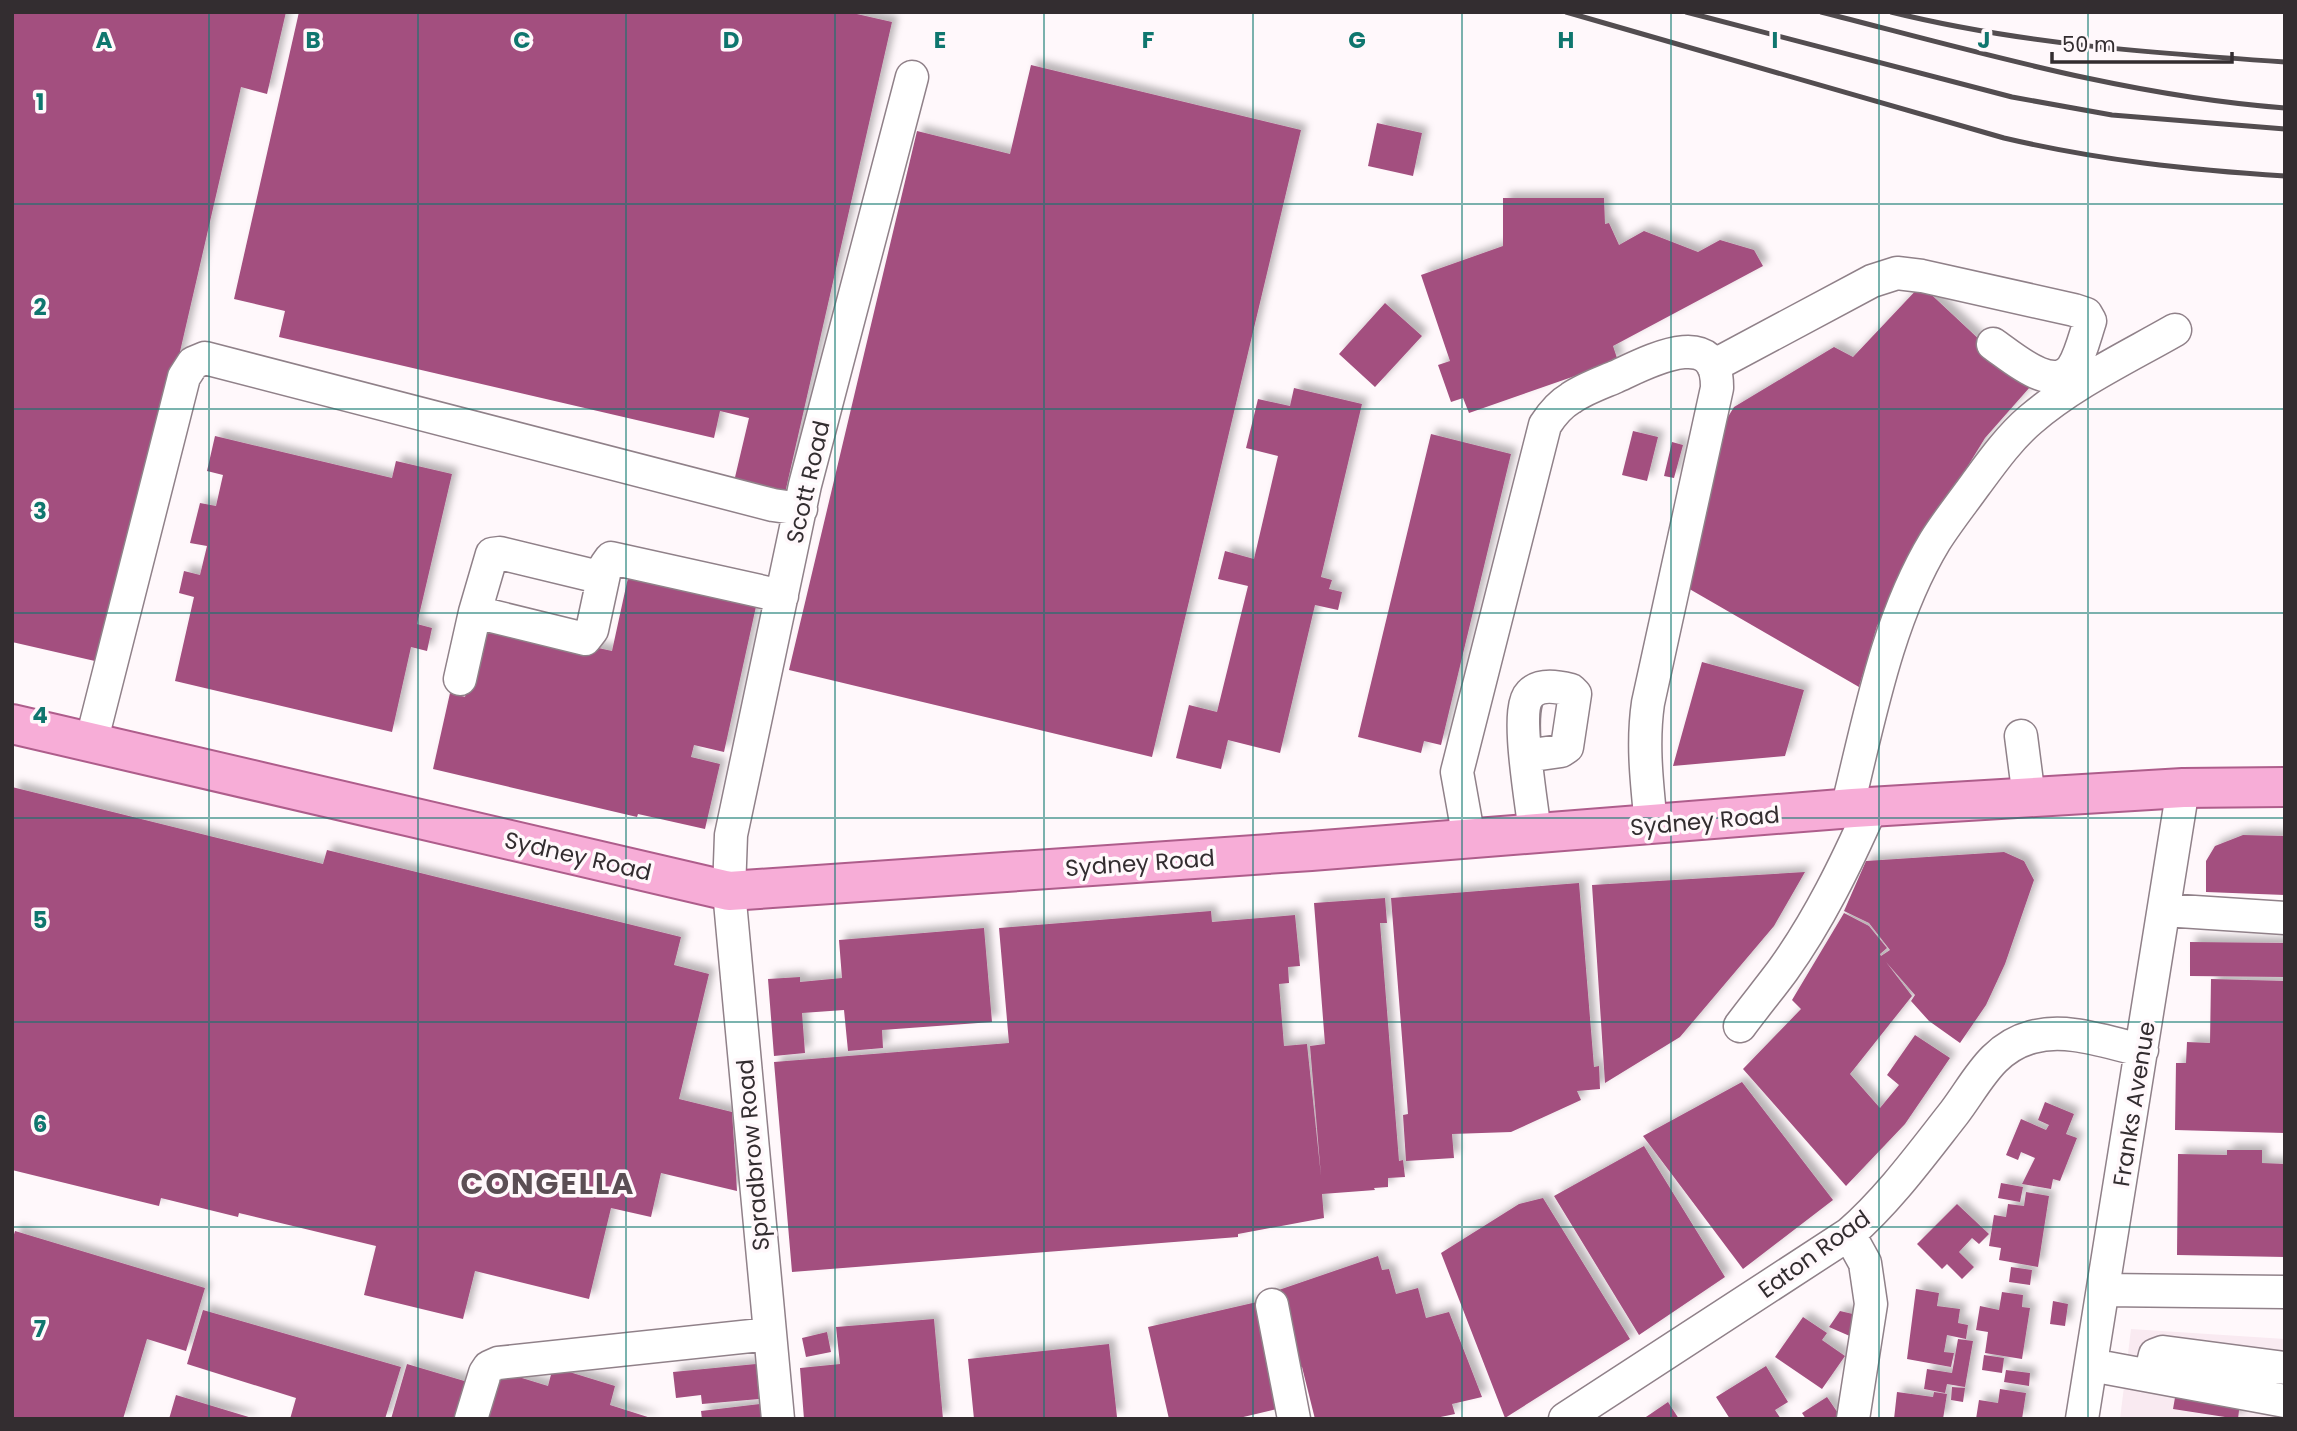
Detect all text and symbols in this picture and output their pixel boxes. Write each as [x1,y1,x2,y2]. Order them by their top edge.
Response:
scale bar [2052,21,2232,65]
text: A [96,24,113,56]
text: B [305,24,321,56]
text: C [513,24,531,56]
text: D [723,24,739,56]
text: E [934,24,946,56]
text: F [1142,24,1154,56]
text: G [1348,24,1366,56]
text: H [1558,24,1574,56]
text: I [1772,24,1778,56]
text: J [1977,24,1991,56]
text: 50 m [2062,30,2116,59]
text: 1 [36,86,44,118]
text: 2 [33,291,47,323]
street label: Scott Road [778,418,838,546]
text: 3 [33,495,47,527]
text: 4 [32,699,48,731]
street label: Sydney Road [1629,799,1781,843]
street label: Sydney Road [501,824,655,888]
street label: Sydney Road [1064,842,1216,884]
text: 5 [33,904,47,936]
street label: Franks Avenue [2105,1019,2163,1189]
street label: Spradbrow Road [729,1058,777,1252]
text: 6 [33,1108,47,1140]
district label: CONGELLA [461,1162,635,1205]
street label: Eaton Road [1752,1203,1876,1305]
text: 7 [34,1313,46,1345]

